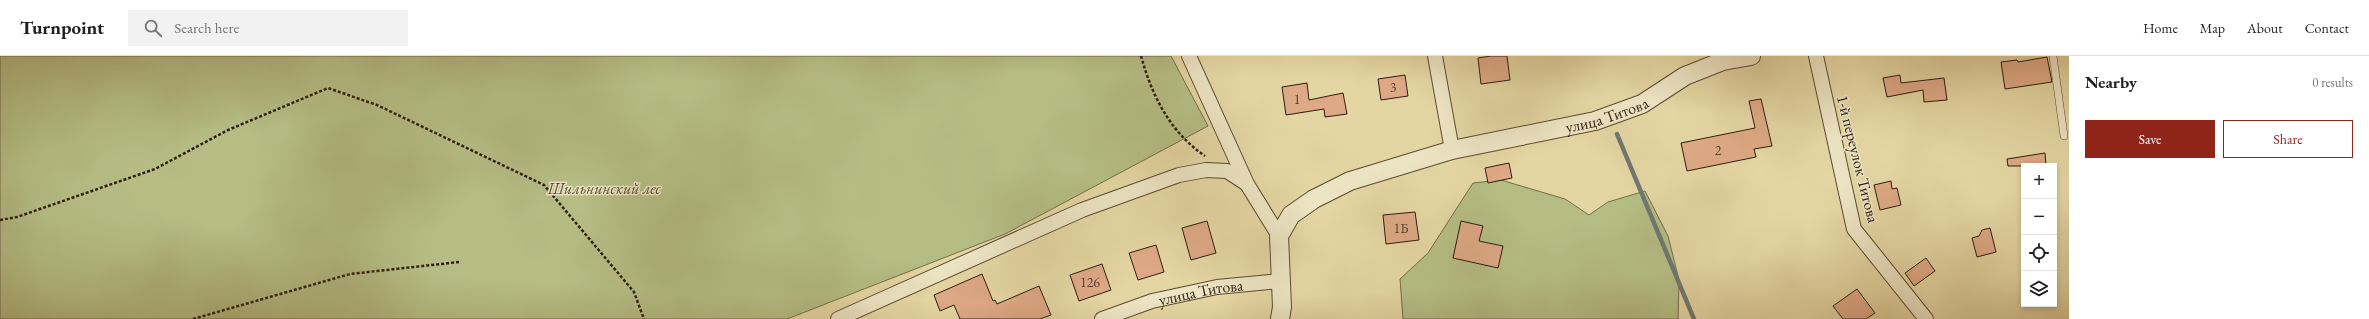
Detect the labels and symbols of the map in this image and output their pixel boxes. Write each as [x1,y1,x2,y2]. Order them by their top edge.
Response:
house number: 3 [1390,78,1397,96]
house number: 1 [1294,90,1300,108]
street label: улица Титова [1563,92,1653,137]
street label: 1-й переулок Титова [1832,93,1884,226]
house number: 2 [1715,141,1722,159]
park label: Шильнинский лес [546,178,662,199]
house number: 1Б [1394,219,1408,237]
house number: 126 [1080,273,1100,291]
street label: улица Титова [1157,274,1245,310]

